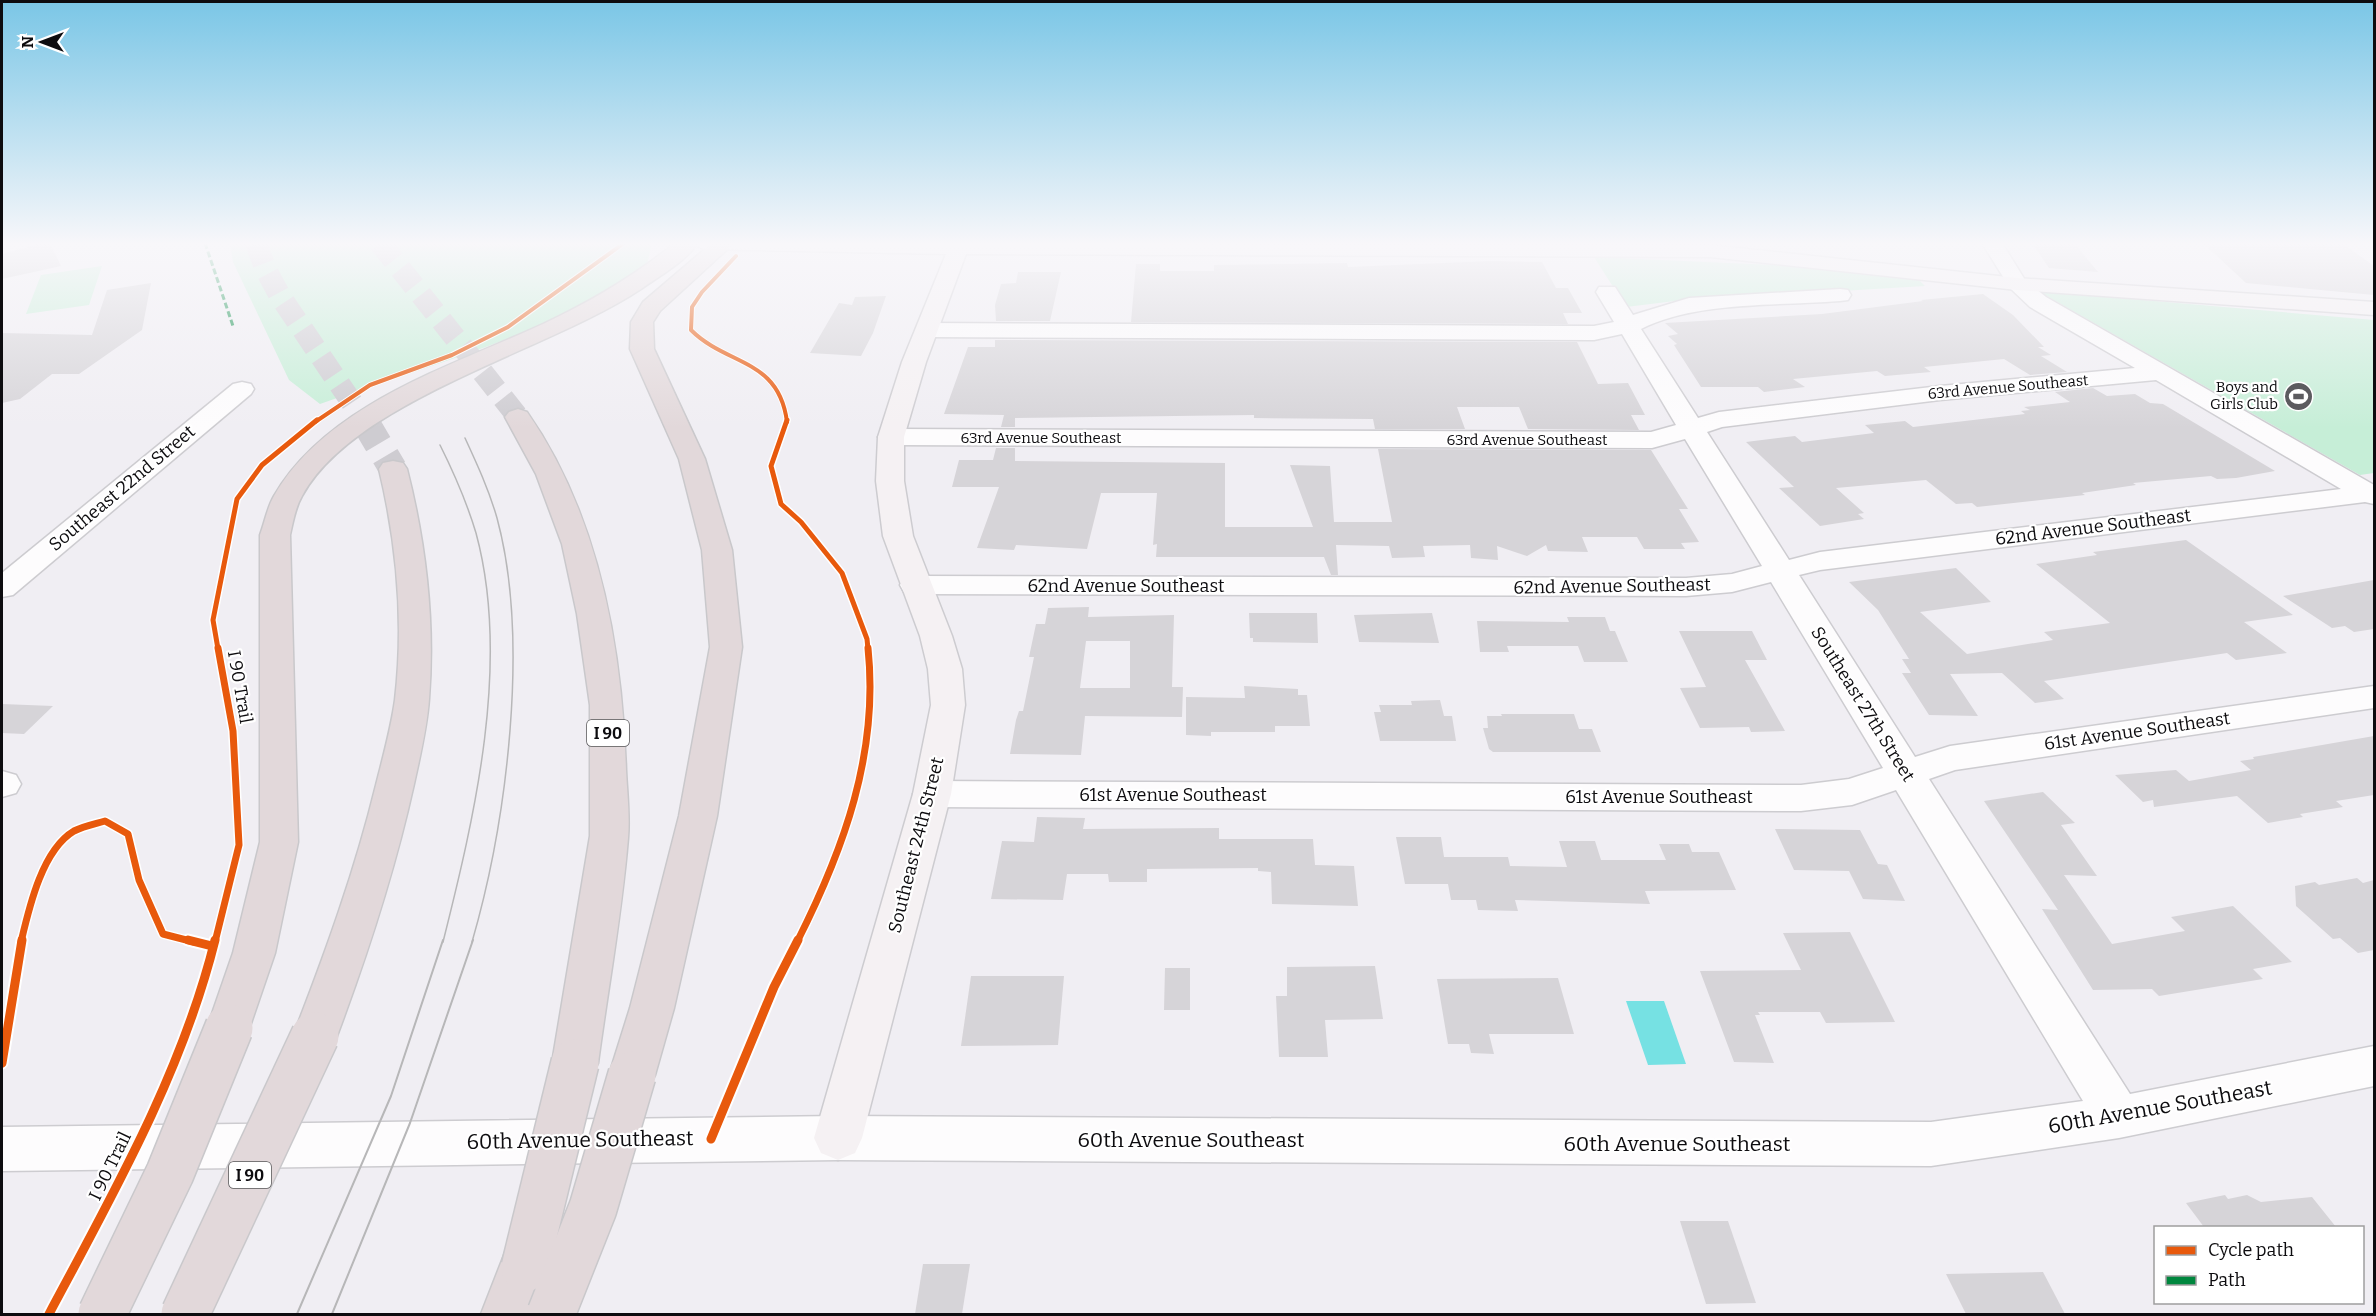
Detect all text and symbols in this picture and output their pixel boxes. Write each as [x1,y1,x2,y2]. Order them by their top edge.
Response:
north arrow [12,12,72,72]
text: N [18,36,37,48]
street label: 63rd Avenue Southeast [1927,371,2090,403]
place label: Boys and Girls Club [2210,378,2278,413]
sports icon: Boys and Girls Club [2283,380,2315,412]
street label: Southeast 22nd Street [44,420,200,556]
street label: 63rd Avenue Southeast [960,429,1122,447]
street label: 63rd Avenue Southeast [1446,431,1608,449]
street label: 62nd Avenue Southeast [1994,504,2193,550]
street label: 62nd Avenue Southeast [1513,573,1711,599]
street label: 62nd Avenue Southeast [1027,575,1225,597]
street label: Southeast 27th Street [1806,622,1920,786]
street label: I 90 Trail [223,649,257,725]
street label: 61st Avenue Southeast [2043,707,2232,755]
road number: I 90 [587,720,629,746]
street label: Southeast 24th Street [884,754,949,935]
street label: 61st Avenue Southeast [1079,784,1267,806]
street label: 61st Avenue Southeast [1565,786,1753,808]
street label: 60th Avenue Southeast [2046,1074,2274,1140]
street label: 60th Avenue Southeast [466,1125,694,1155]
street label: 60th Avenue Southeast [1078,1127,1305,1153]
street label: I 90 Trail [84,1128,136,1204]
street label: 60th Avenue Southeast [1564,1131,1791,1157]
road number: I 90 [229,1162,271,1188]
legend [2154,1226,2364,1304]
text: Cycle path [2208,1239,2294,1261]
text: Path [2208,1269,2246,1291]

